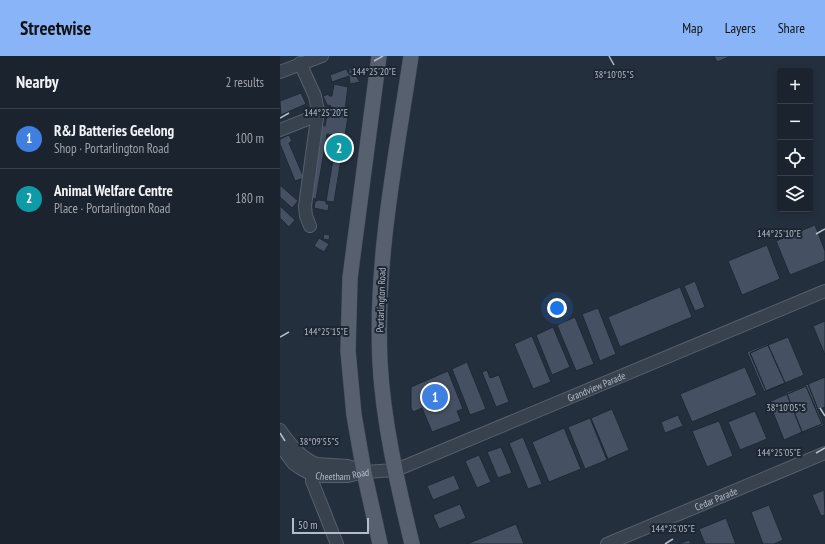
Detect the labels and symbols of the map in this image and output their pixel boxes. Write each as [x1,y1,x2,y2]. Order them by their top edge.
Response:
text: 144°25'20"E [352,65,396,78]
text: 38°10'05"S [594,68,634,81]
text: 144°25'20"E [304,106,348,119]
pin: 2 [326,133,352,163]
text: 144°25'10"E [757,227,801,240]
street label: Portarlington Road [373,267,389,333]
your location [547,298,567,318]
text: 144°25'15"E [304,325,348,338]
street label: Grandview Parade [565,369,627,404]
pin: 1 [422,382,448,412]
text: 38°10'05"S [766,401,806,414]
text: 38°09'55"S [299,435,339,448]
text: 144°25'05"E [757,446,801,459]
street label: Cheetham Road [314,465,369,483]
street label: Cedar Parade [693,484,739,513]
scale bar [292,516,369,535]
text: 144°25'05"E [651,522,695,535]

